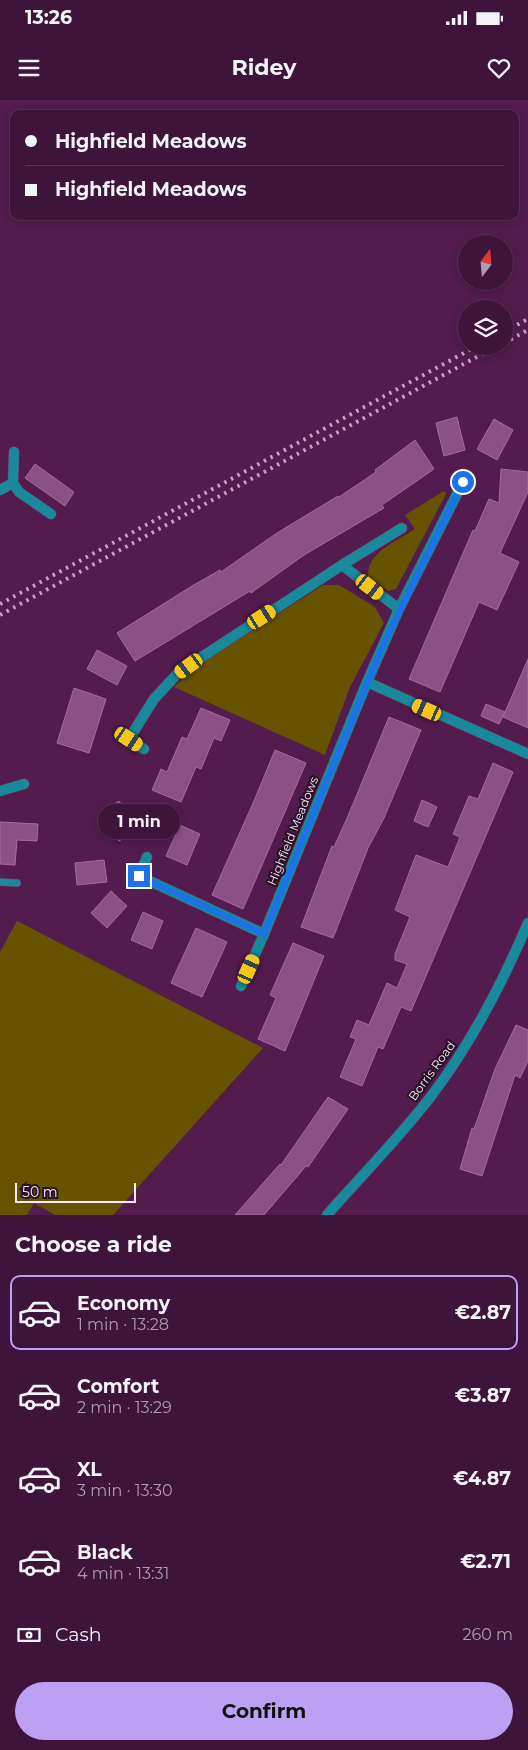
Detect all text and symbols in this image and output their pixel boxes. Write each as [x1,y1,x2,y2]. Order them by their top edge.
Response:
text: 13:26 [25,6,72,29]
icon: menu [15,54,43,82]
text: Ridey [231,54,297,81]
icon: heart [485,54,513,82]
text: Highfield Meadows [55,130,247,153]
text: Highfield Meadows [55,178,247,201]
north arrow [458,235,512,290]
map controls [458,235,513,355]
button: layers [458,300,513,355]
route start [452,471,474,493]
car [353,572,386,602]
car [245,603,278,631]
car [172,651,205,681]
car [410,697,443,723]
car [112,724,145,754]
street label: Highfield Meadows [264,774,321,887]
callout: 1 min [98,804,180,838]
text: 1 min [117,812,161,831]
route end [128,865,150,887]
car [236,952,261,986]
street label: Borris Road [405,1038,458,1103]
scale bar [15,1180,136,1203]
text: 50 m [22,1183,58,1201]
text: Choose a ride [15,1231,172,1258]
icon: car [17,1290,62,1335]
text: Economy [77,1292,170,1315]
text: €2.87 [455,1301,511,1324]
text: 1 min · 13:28 [77,1315,169,1334]
icon: car [17,1373,62,1418]
text: Comfort [77,1375,159,1398]
text: €3.87 [455,1384,511,1407]
text: 2 min · 13:29 [77,1398,172,1417]
icon: car [17,1456,62,1501]
text: XL [77,1458,102,1481]
text: €4.87 [453,1467,511,1490]
text: 3 min · 13:30 [77,1481,173,1500]
icon: car [17,1539,62,1584]
text: Black [77,1541,133,1564]
text: €2.71 [460,1550,511,1573]
text: 4 min · 13:31 [77,1564,169,1583]
icon: cash [15,1621,43,1649]
text: Cash [55,1623,102,1646]
text: 260 m [462,1625,513,1644]
button: Confirm [15,1682,513,1740]

